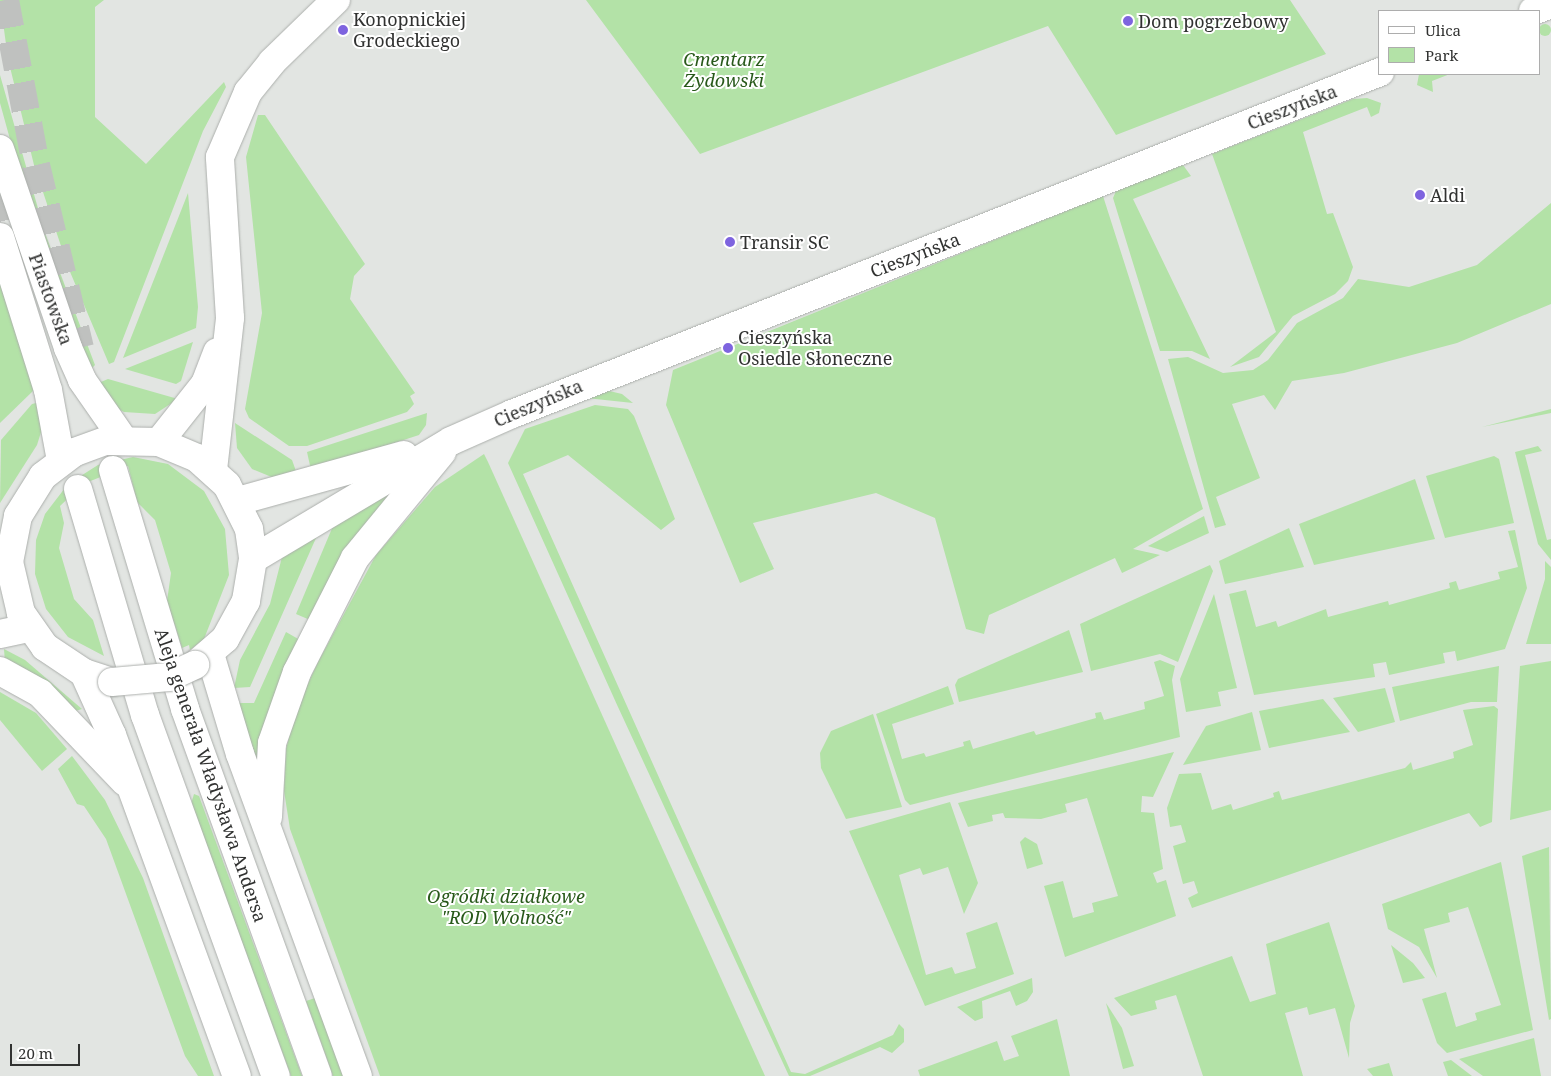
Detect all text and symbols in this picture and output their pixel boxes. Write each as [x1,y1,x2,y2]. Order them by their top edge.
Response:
place label: Konopnickiej Grodeckiego [353,9,466,52]
place label: Dom pogrzebowy [1138,10,1289,32]
legend [1378,10,1541,75]
marker: Dom pogrzebowy [1122,15,1134,27]
text: Ulica [1425,20,1461,40]
marker: Konopnickiej Grodeckiego [337,24,349,36]
text: Park [1425,45,1458,65]
park label: Cmentarz Żydowski [683,49,765,92]
street label: Cieszyńska [1244,80,1340,134]
place label: Aldi [1430,184,1465,206]
marker: Aldi [1414,189,1426,201]
street label: Cieszyńska [867,228,963,282]
place label: Transir SC [740,231,829,253]
marker: Transir SC [724,236,736,248]
street label: Piastowska [24,250,78,348]
place label: Cieszyńska Osiedle Słoneczne [738,327,892,369]
marker: Cieszyńska Osiedle Słoneczne [722,342,734,354]
street label: Cieszyńska [490,375,586,431]
street label: Aleja generała Władysława Andersa [150,625,272,925]
park label: Ogródki działkowe "ROD Wolność" [427,886,585,929]
scale bar [12,1034,82,1066]
text: 20 m [18,1043,53,1063]

